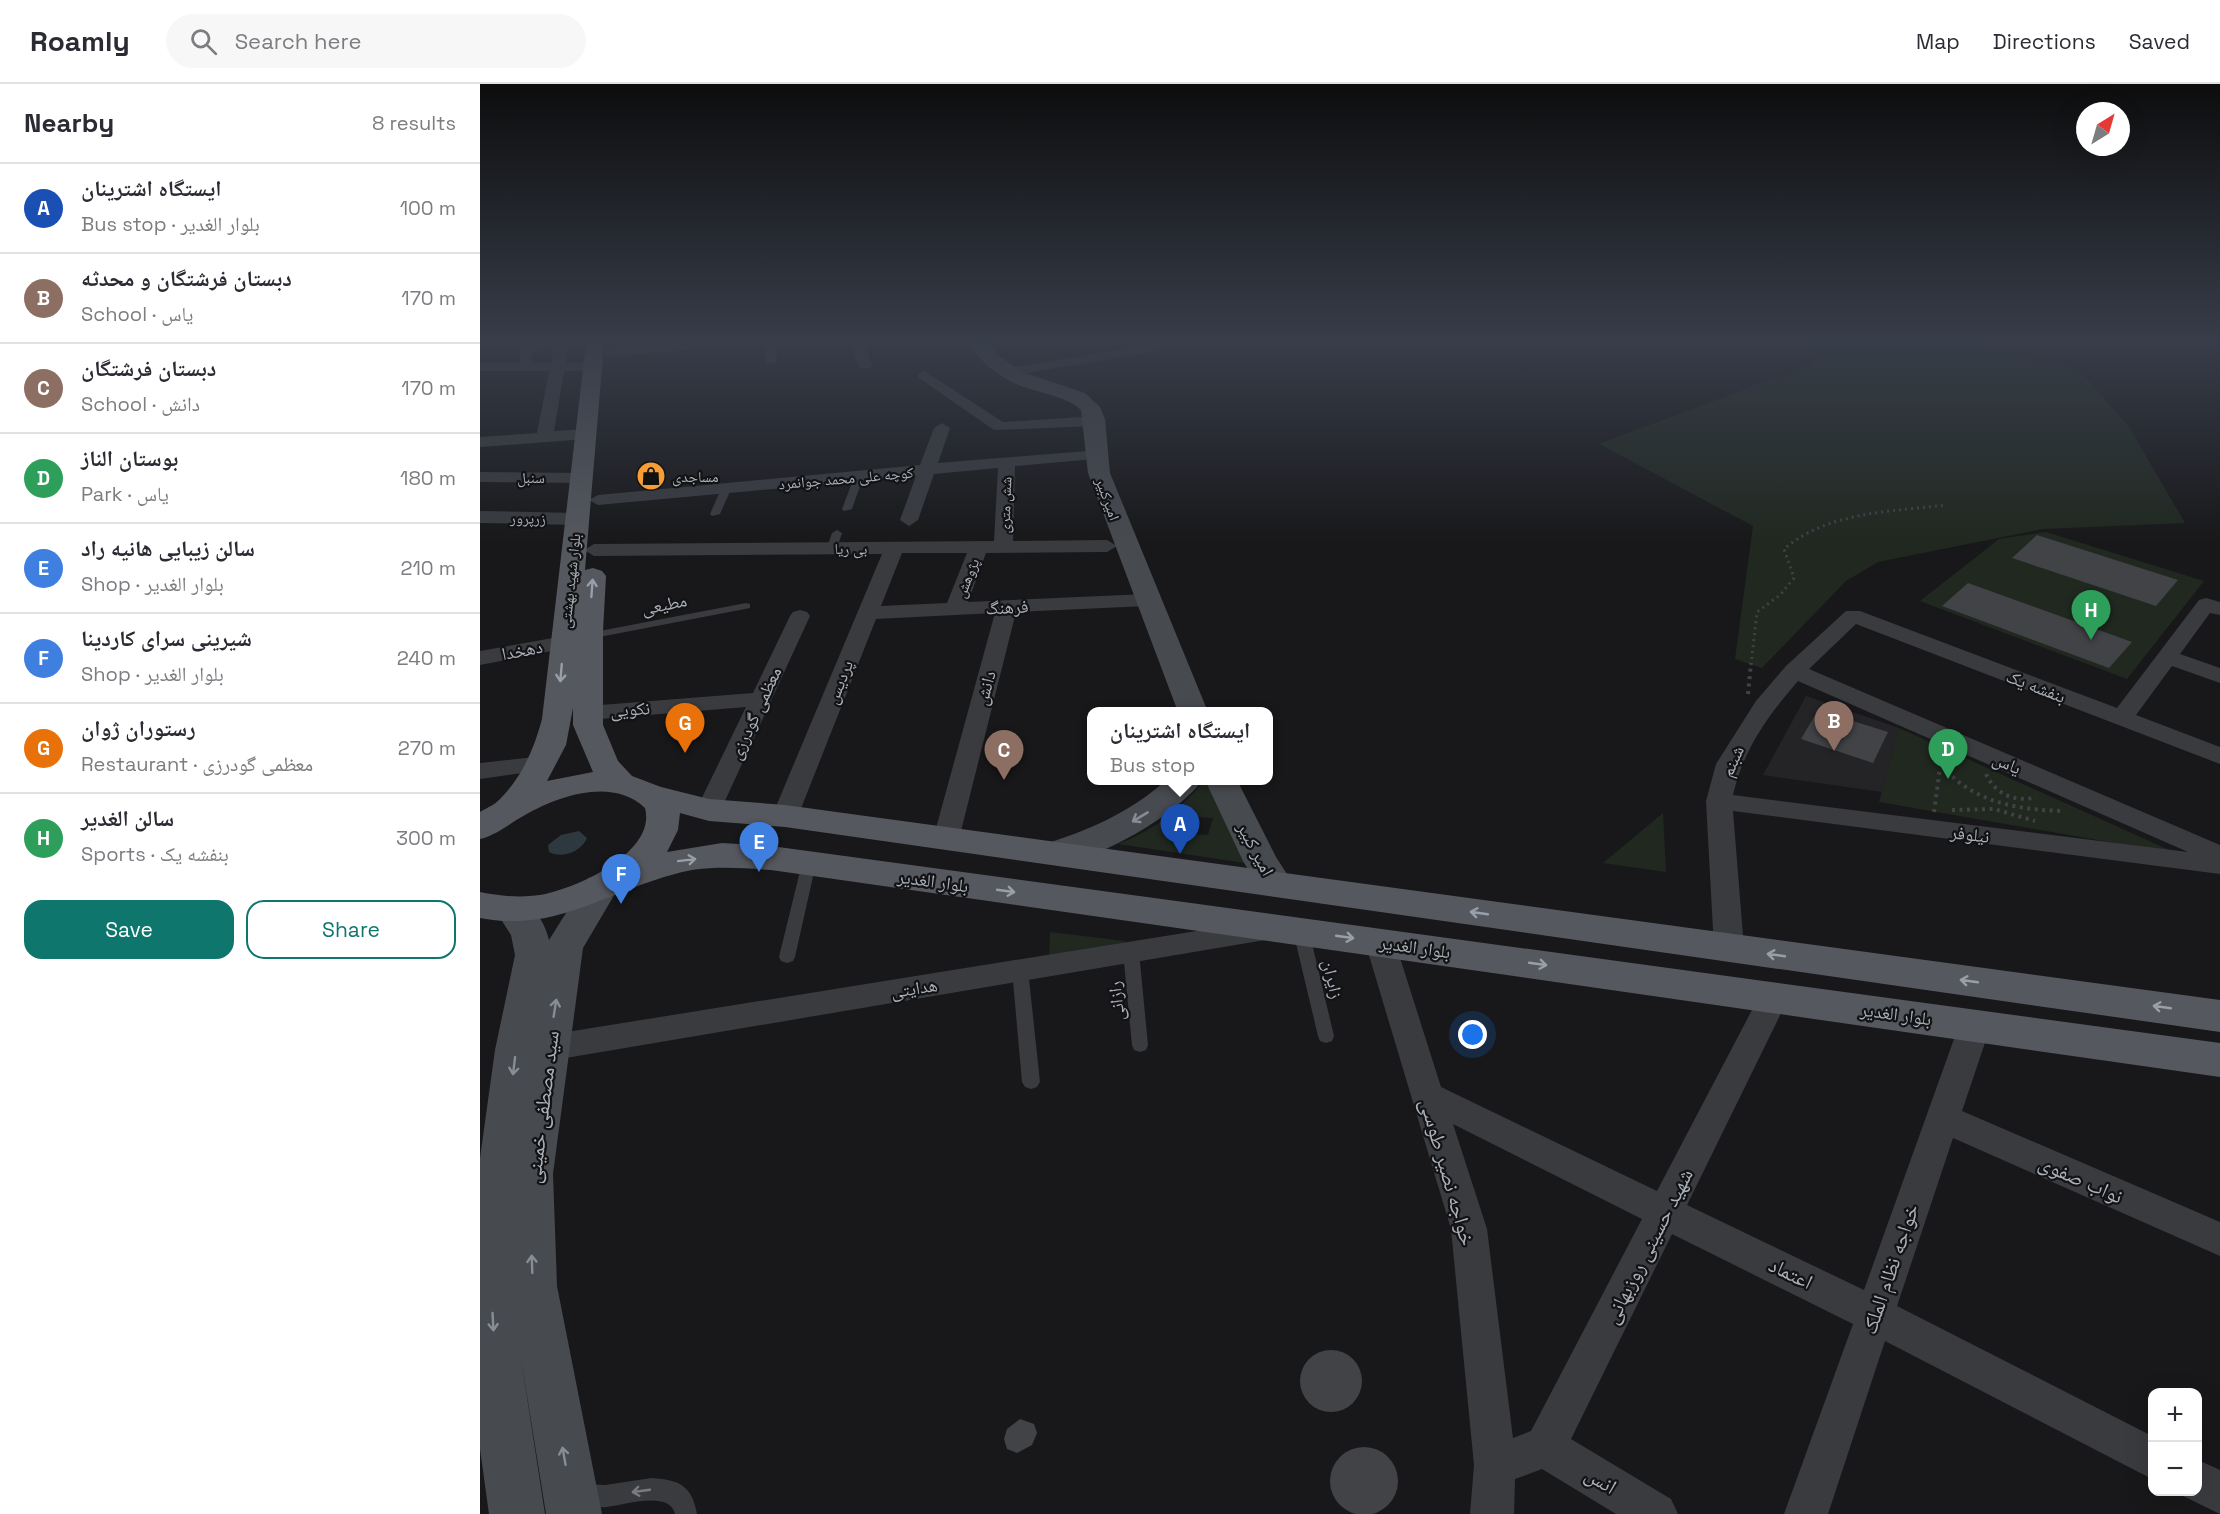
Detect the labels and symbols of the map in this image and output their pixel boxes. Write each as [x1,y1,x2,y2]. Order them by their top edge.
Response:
north arrow [2076,102,2130,156]
shop icon: مساجدی [635,460,667,492]
street label: کوچه علی محمد جوانمرد [778,463,914,494]
place label: مساجدی [672,467,719,487]
street label: سنبل [517,468,545,488]
street label: امیرکبیر [1091,474,1124,523]
street label: شش متری [995,476,1016,534]
street label: زرپرور [509,508,546,528]
street label: بلوار شهید بهشتی [556,533,585,630]
street label: بی ریا [834,539,868,559]
street label: پژوهش [950,555,984,601]
one-way arrow [587,578,598,598]
street label: مطیعی [639,588,689,620]
pin: H [2072,590,2110,640]
street label: فرهنگ [985,594,1029,620]
street label: دهخدا [499,635,545,665]
street label: پردیس [820,657,858,707]
one-way arrow [555,662,566,682]
street label: معظمی گودرزی [723,663,787,763]
street label: بنفشه یک [2003,664,2069,708]
street label: دانش [969,668,1001,708]
street label: نکویی [609,696,651,722]
pin: B [1814,702,1854,751]
pin: G [666,704,704,753]
pin: C [984,730,1024,780]
pin: D [1928,730,1968,779]
street label: شبنم [1715,742,1750,781]
street label: یاس [1989,747,2025,779]
pin: A [1160,804,1200,854]
one-way arrow [1132,811,1149,823]
street label: امیر کبیر [1232,817,1280,880]
street label: نیلوفر [1948,820,1991,848]
pin: E [740,822,778,872]
pin: F [602,854,640,904]
one-way arrow [677,854,697,865]
street label: بلوار الغدیر [895,865,970,897]
one-way arrow [995,885,1015,896]
one-way arrow [1469,908,1489,919]
street label: بلوار الغدیر [1377,931,1452,963]
one-way arrow [1334,932,1354,943]
one-way arrow [1766,949,1786,960]
street label: زایران [1317,957,1349,1001]
one-way arrow [1527,958,1547,969]
street label: هدایتی [889,973,939,1003]
one-way arrow [1960,975,1979,986]
street label: رازانی [1102,980,1130,1022]
street label: بلوار الغدیر [1858,998,1933,1030]
one-way arrow [549,999,560,1018]
one-way arrow [2153,1002,2172,1013]
your location [1458,1020,1487,1049]
street label: سید مصطفی خمینی [519,1029,565,1185]
one-way arrow [508,1055,519,1075]
street label: خواجه نصیر طوسی [1414,1095,1482,1249]
street label: نواب صفوی [2035,1148,2127,1210]
street label: شهید حسینی روزبهانی [1597,1164,1699,1328]
street label: خواجه نظام الملک [1855,1200,1926,1338]
street label: اعتماد [1764,1251,1818,1295]
one-way arrow [527,1255,538,1275]
one-way arrow [488,1312,499,1331]
one-way arrow [558,1447,569,1467]
street label: انس [1580,1460,1622,1500]
one-way arrow [632,1485,652,1496]

